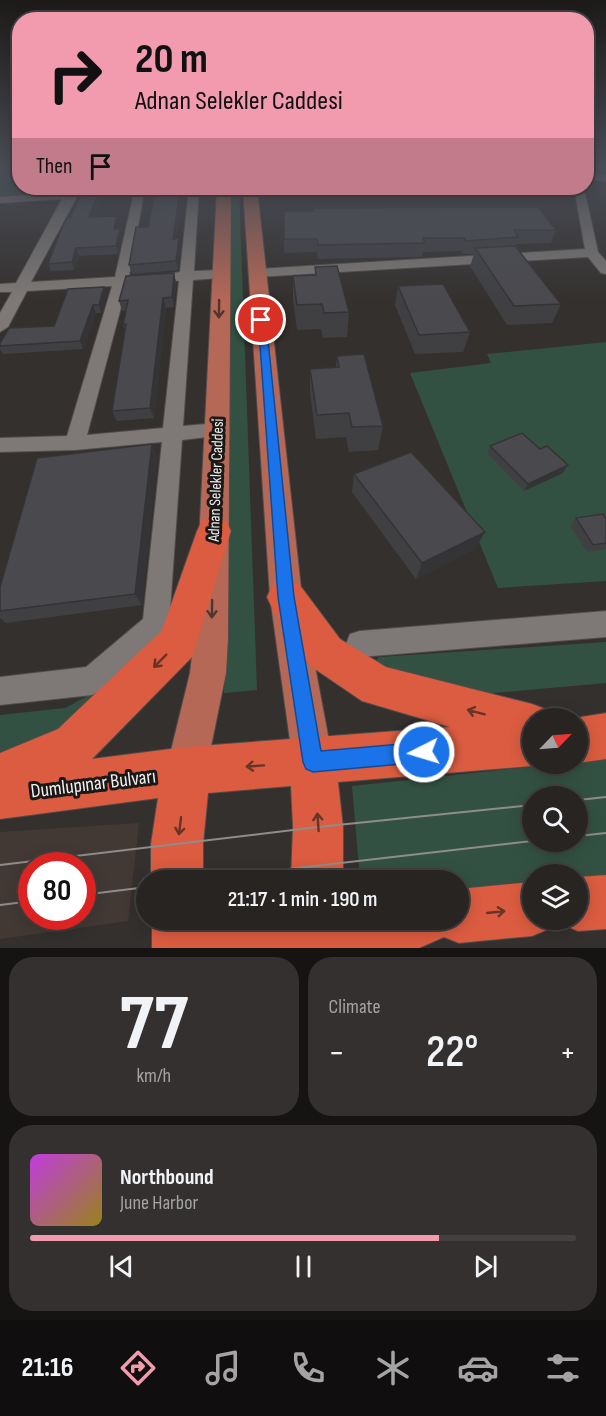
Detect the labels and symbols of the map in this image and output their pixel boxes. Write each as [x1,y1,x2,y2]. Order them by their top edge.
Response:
pin [235,294,286,345]
one-way arrow [213,298,225,318]
street label: Adnan Selekler Caddesi [205,418,228,543]
one-way arrow [206,598,218,618]
one-way arrow [153,653,168,668]
one-way arrow [467,705,486,717]
north arrow [522,708,588,774]
position arrow [392,720,456,784]
one-way arrow [245,761,265,772]
street label: Dumlupınar Bulvarı [29,764,157,804]
one-way arrow [312,813,323,833]
one-way arrow [174,815,185,835]
speed limit sign: 80 [18,852,96,930]
one-way arrow [485,906,505,917]

